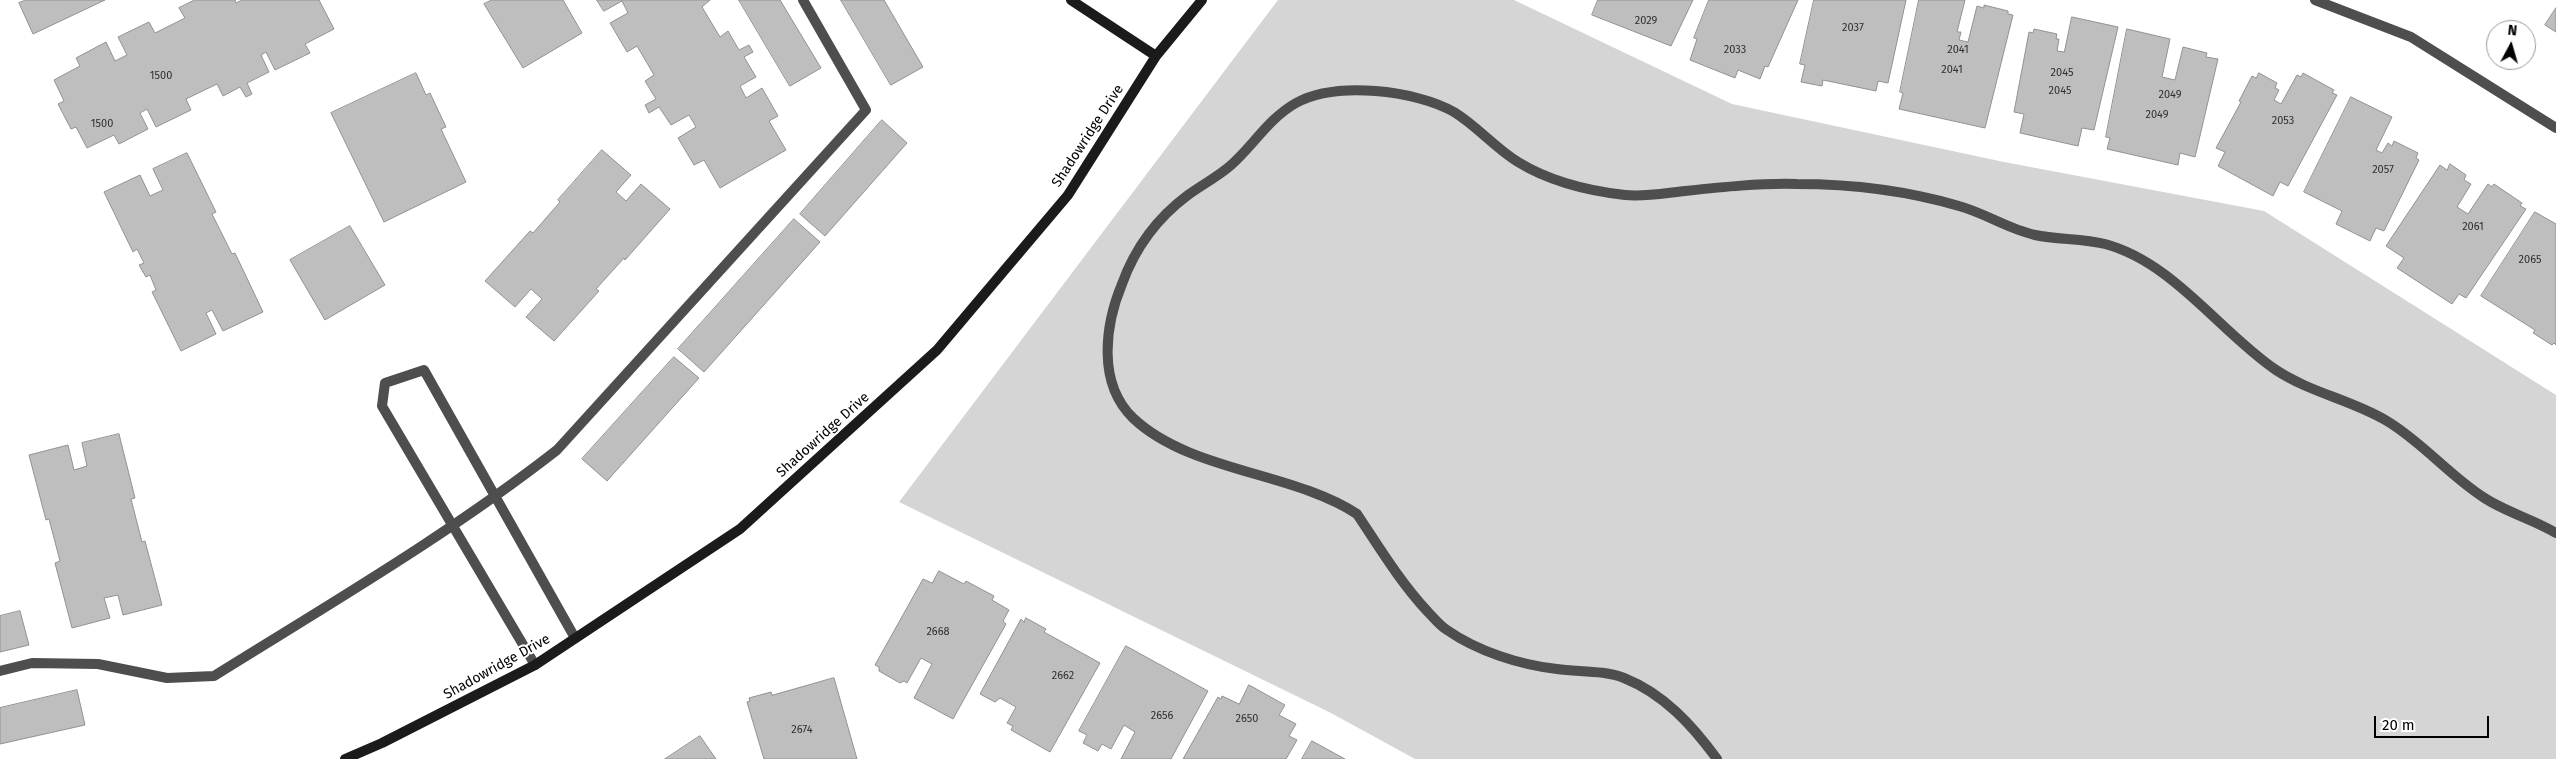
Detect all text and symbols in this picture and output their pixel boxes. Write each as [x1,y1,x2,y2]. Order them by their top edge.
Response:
house number: 2029 [1635,14,1657,28]
north arrow [2486,20,2536,70]
house number: 2037 [1842,21,1864,35]
text: N [2507,22,2518,40]
house number: 2033 [1724,43,1746,57]
house number: 2041 [1947,43,1969,57]
house number: 2041 [1941,63,1963,77]
house number: 2045 [2051,66,2073,80]
house number: 1500 [150,69,172,83]
street label: Shadowridge Drive [1049,82,1127,190]
house number: 2045 [2049,84,2071,98]
house number: 2049 [2159,88,2181,102]
house number: 2049 [2146,108,2168,122]
house number: 2053 [2272,114,2294,128]
house number: 1500 [91,117,113,131]
house number: 2057 [2372,163,2394,177]
house number: 2061 [2462,220,2484,234]
house number: 2065 [2519,253,2541,267]
street label: Shadowridge Drive [773,389,873,481]
house number: 2668 [926,625,950,639]
street label: Shadowridge Drive [441,631,553,703]
house number: 2662 [1052,669,1074,683]
scale bar [2376,706,2491,738]
house number: 2656 [1151,709,1173,723]
house number: 2650 [1236,712,1258,726]
text: 20 m [2382,716,2415,734]
house number: 2674 [791,723,813,737]

